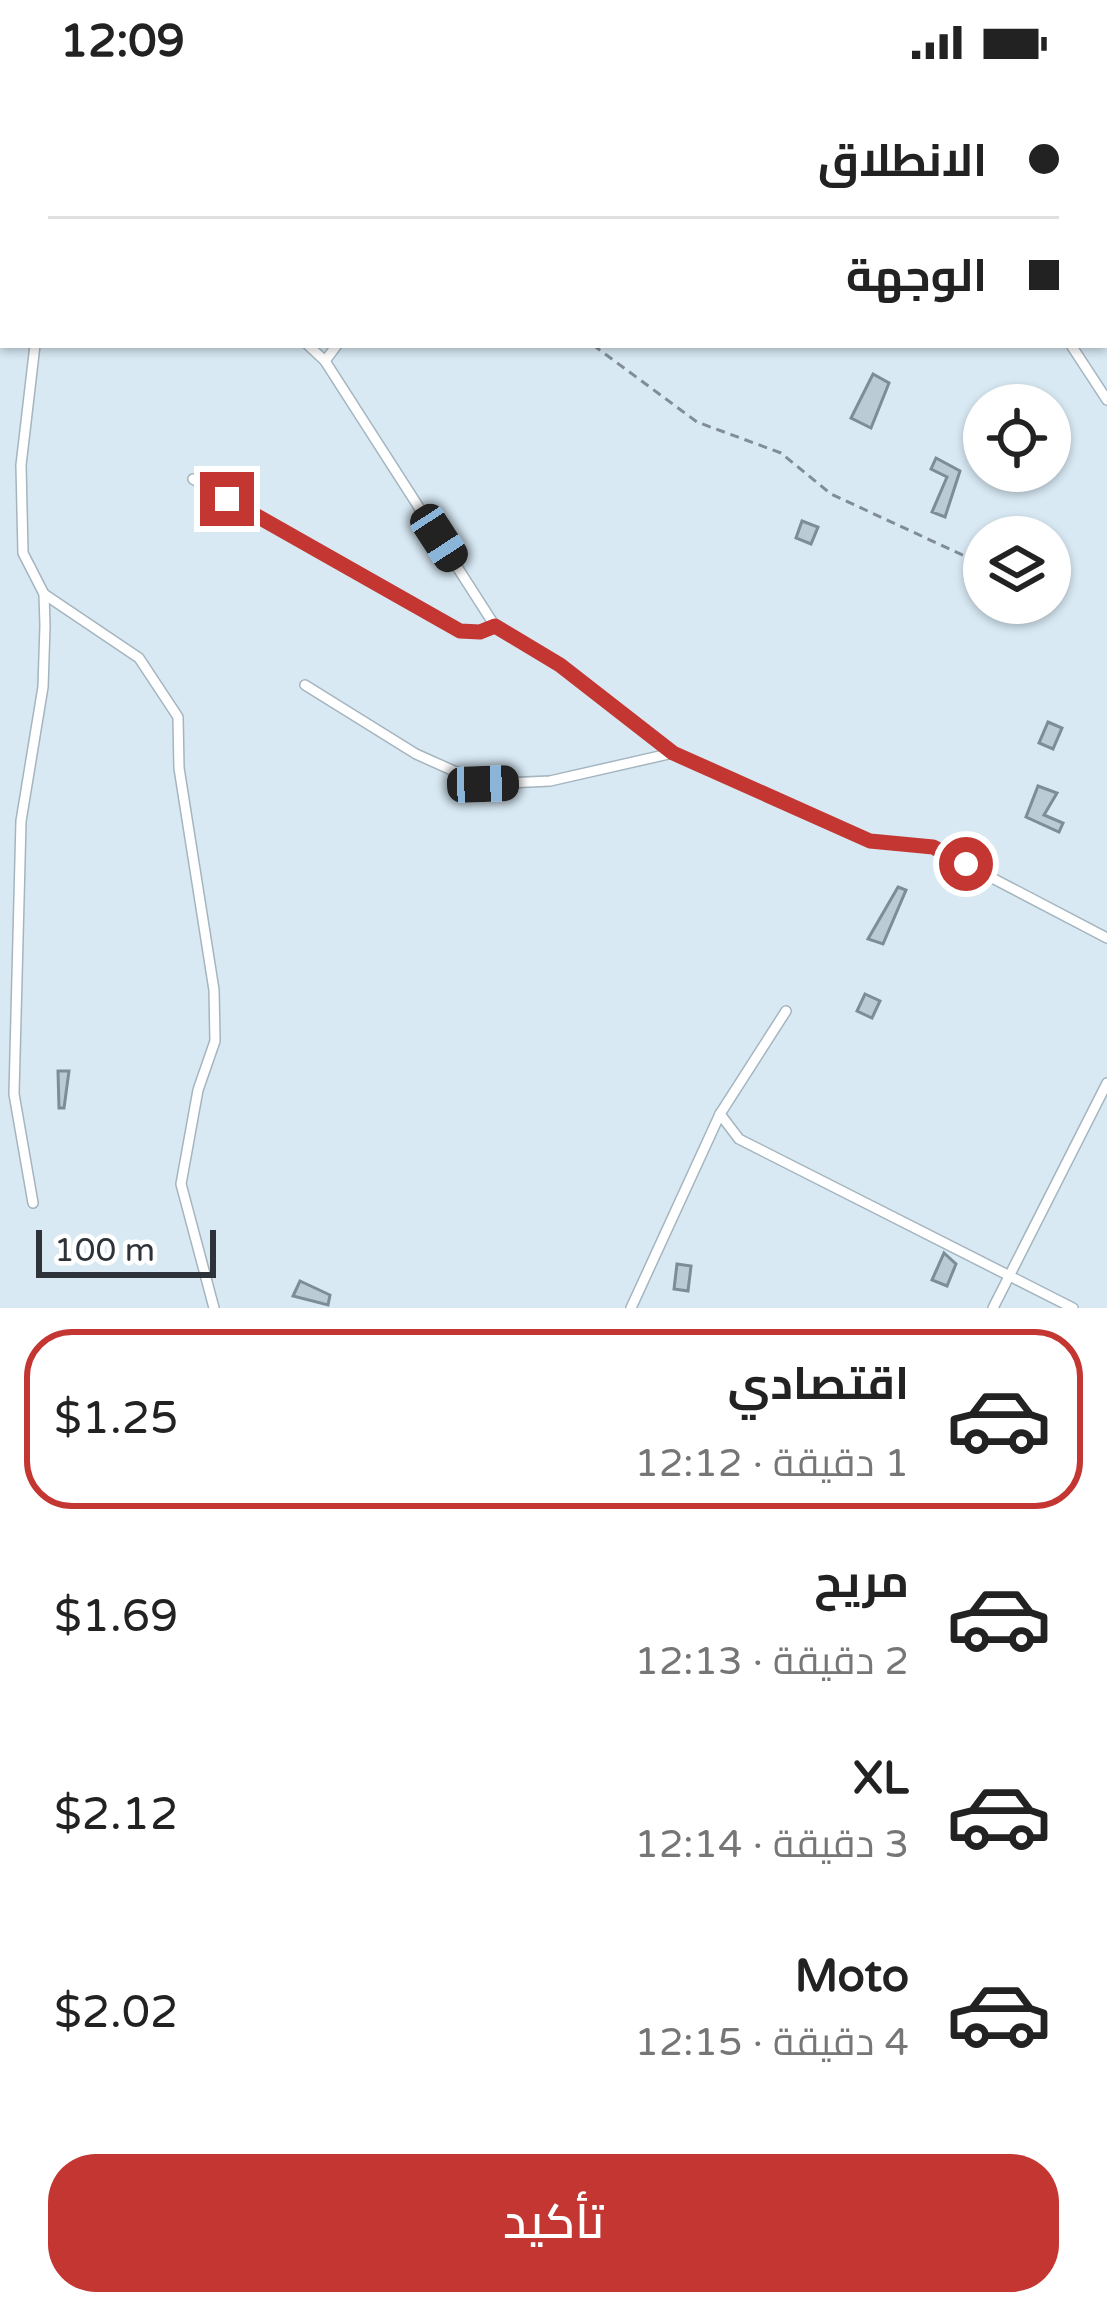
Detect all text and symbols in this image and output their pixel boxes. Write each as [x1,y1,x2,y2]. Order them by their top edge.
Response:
text: 12:09 [60,15,185,69]
text: الانطلاق [818,135,987,189]
text: الوجهة [846,250,987,304]
map controls [963,384,1071,624]
button: locate [963,384,1071,492]
route end [200,472,254,526]
car [404,498,474,578]
button: layers [963,516,1071,624]
car [446,765,520,803]
route start [939,837,993,891]
scale bar [36,1224,216,1277]
text: 100 m [54,1231,155,1270]
text: اقتصادي [728,1358,909,1412]
icon: car [945,1365,1053,1473]
text: $1.25 [54,1392,178,1446]
text: 1 دقيقة · 12:12 [634,1440,909,1487]
text: مريح [814,1556,909,1610]
icon: car [945,1563,1053,1671]
text: $1.69 [54,1590,178,1644]
text: 2 دقيقة · 12:13 [634,1638,909,1685]
text: XL [853,1752,909,1806]
icon: car [945,1761,1053,1869]
text: $2.12 [54,1788,178,1842]
text: 3 دقيقة · 12:14 [634,1821,909,1868]
text: Moto [795,1950,909,2004]
icon: car [945,1959,1053,2067]
text: $2.02 [54,1986,178,2040]
text: 4 دقيقة · 12:15 [634,2019,909,2066]
button: تأكيد [48,2154,1059,2292]

